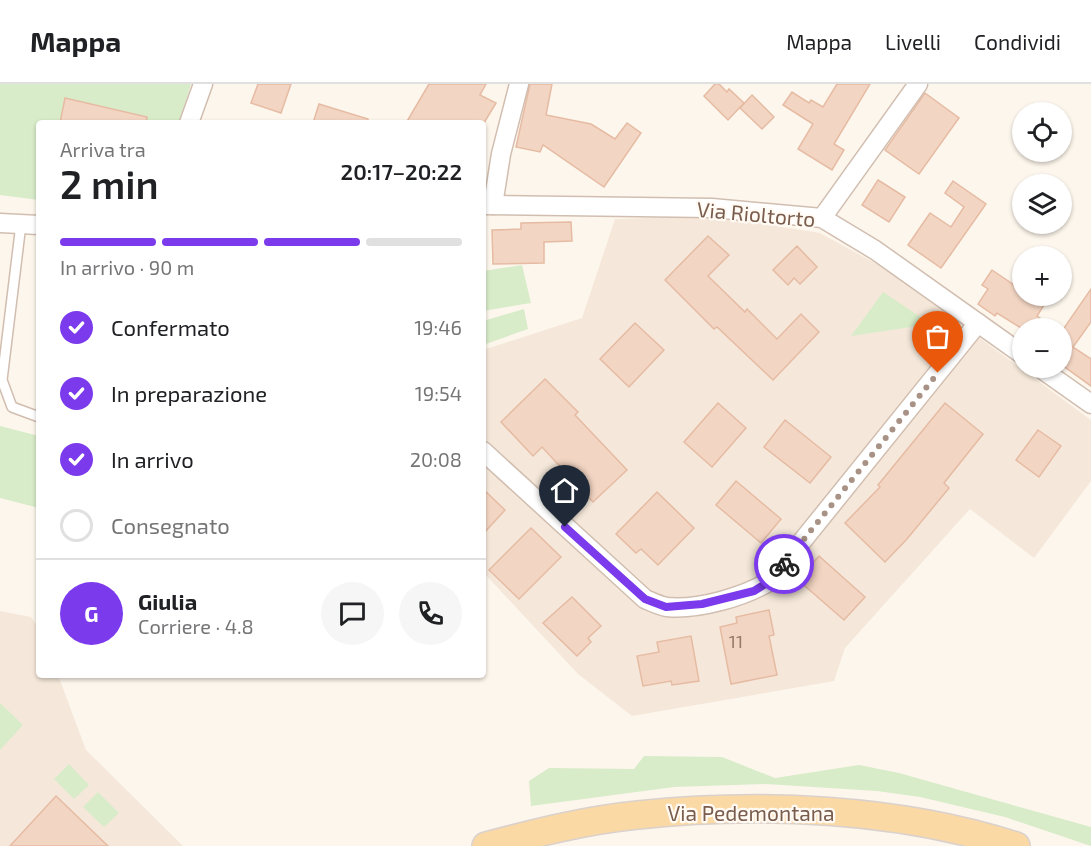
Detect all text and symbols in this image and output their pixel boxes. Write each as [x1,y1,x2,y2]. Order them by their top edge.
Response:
text: Mappa [30,24,121,58]
text: Mappa [786,29,852,54]
text: Livelli [885,29,941,54]
text: Condividi [974,29,1061,54]
map controls [1012,102,1072,378]
button: locate [1012,102,1072,162]
text: Arriva tra [60,137,146,161]
text: 20:17–20:22 [341,158,462,184]
text: 2 min [60,160,159,207]
button: layers [1012,174,1072,234]
street label: Via Rioltorto [696,196,816,231]
button: + [1012,246,1072,306]
text: In arrivo · 90 m [60,255,194,279]
icon: check [60,311,93,344]
pin [912,311,963,373]
text: Confermato [111,314,230,340]
text: 19:46 [414,315,462,339]
button: − [1012,318,1072,378]
icon: bag [921,320,954,353]
icon: check [60,377,93,410]
text: In preparazione [111,380,267,406]
text: 19:54 [415,381,462,405]
icon: check [60,443,93,476]
text: In arrivo [111,446,194,472]
text: 20:08 [410,447,462,471]
pin [539,465,590,527]
icon: home [548,474,581,507]
text: Consegnato [111,512,230,538]
courier [754,534,814,594]
icon: bike [768,548,801,581]
button: chat [321,582,384,645]
button: phone [399,582,462,645]
text: Giulia [138,588,197,614]
text: G [84,600,99,626]
text: Corriere · 4.8 [138,614,254,638]
house number: 11 [729,630,743,652]
street label: Via Pedemontana [668,800,834,825]

